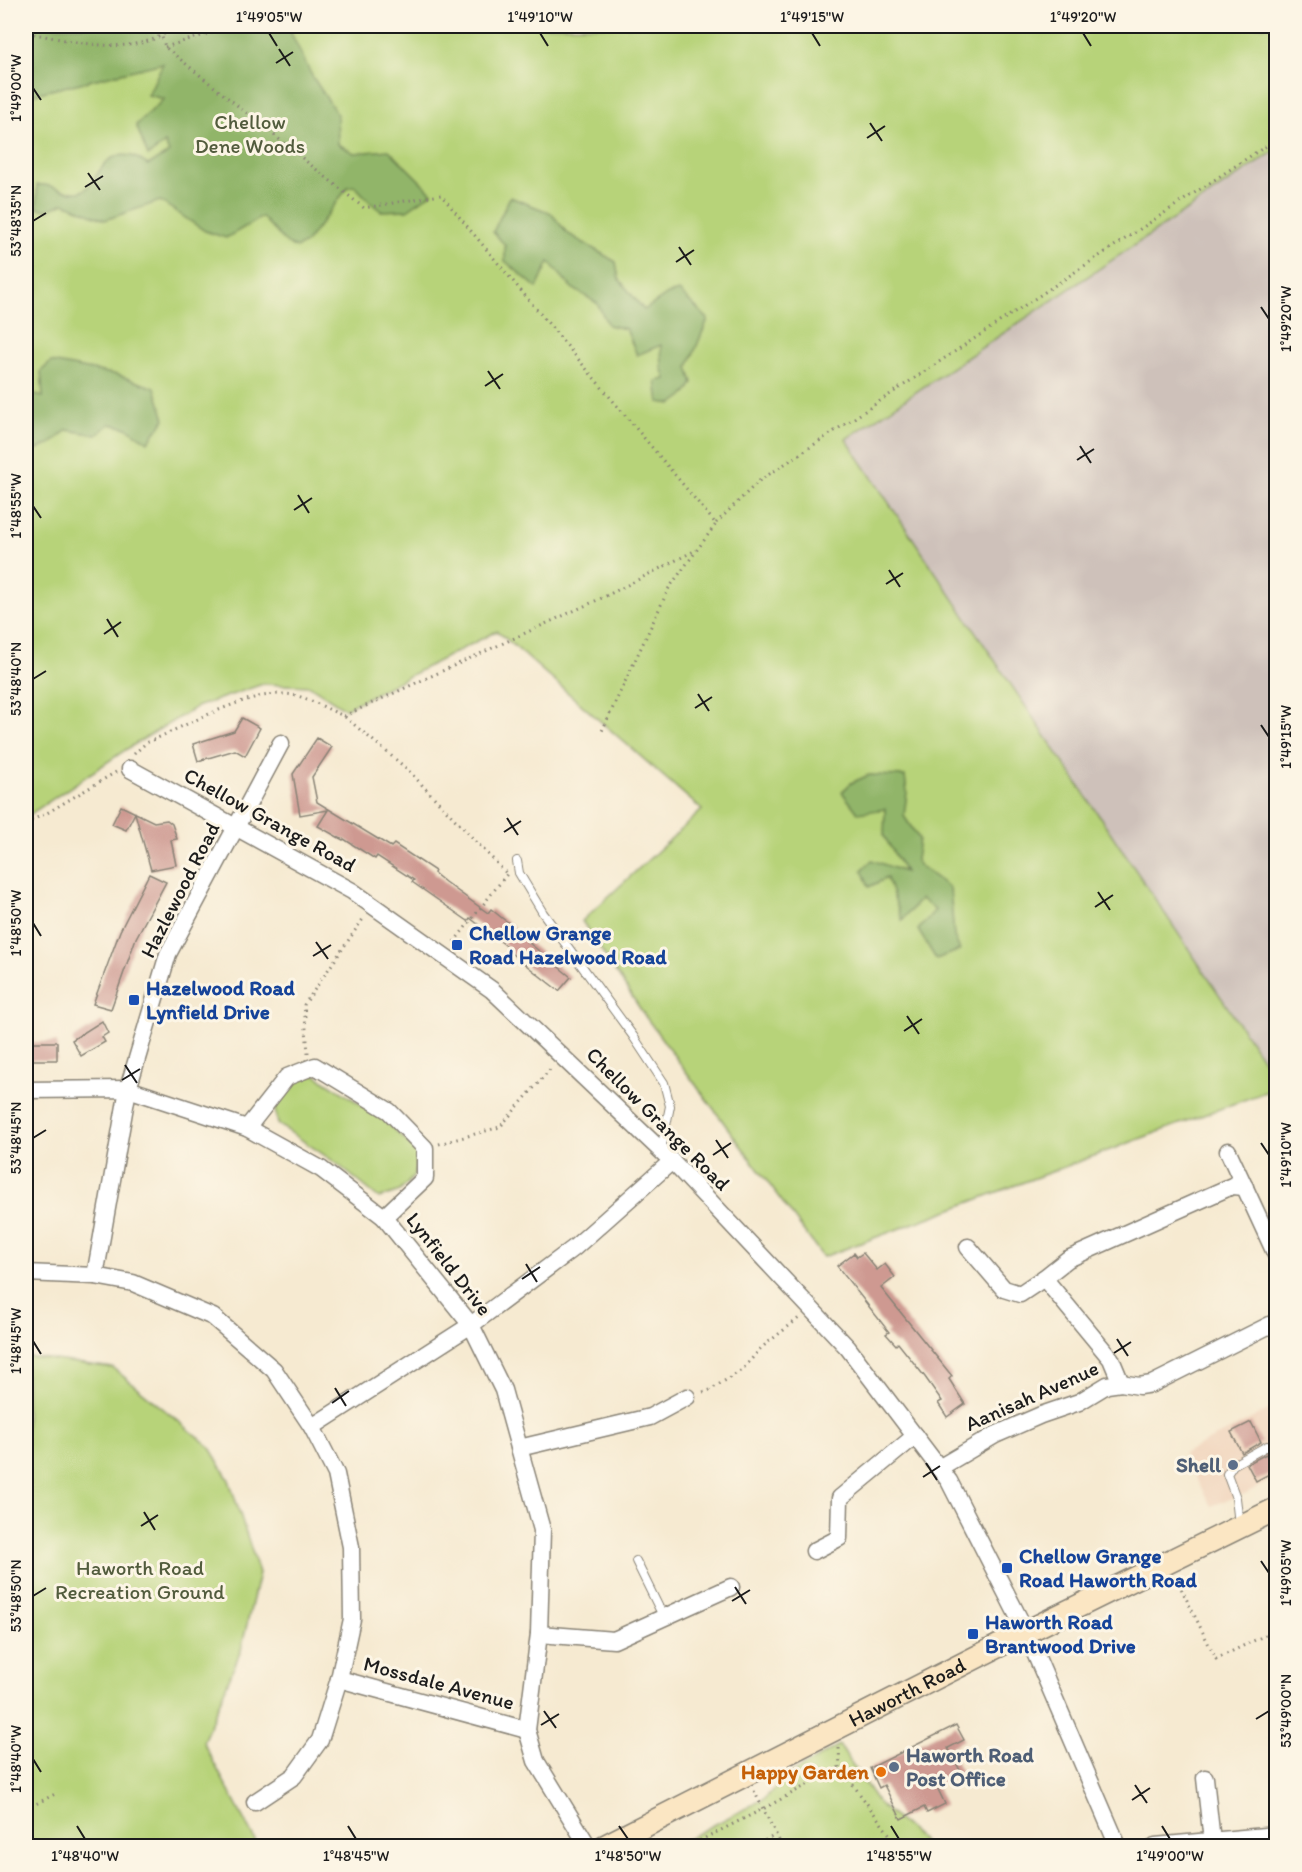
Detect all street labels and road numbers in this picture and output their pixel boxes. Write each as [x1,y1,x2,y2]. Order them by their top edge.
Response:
street label: Chellow Grange Road [180,762,361,877]
street label: Hazlewood Road [135,818,224,962]
street label: Chellow Grange Road [581,1042,735,1196]
street label: Lynfield Drive [401,1207,497,1320]
street label: Aanisah Avenue [961,1355,1102,1436]
street label: Mossdale Avenue [361,1650,517,1715]
street label: Haworth Road [844,1652,970,1732]

